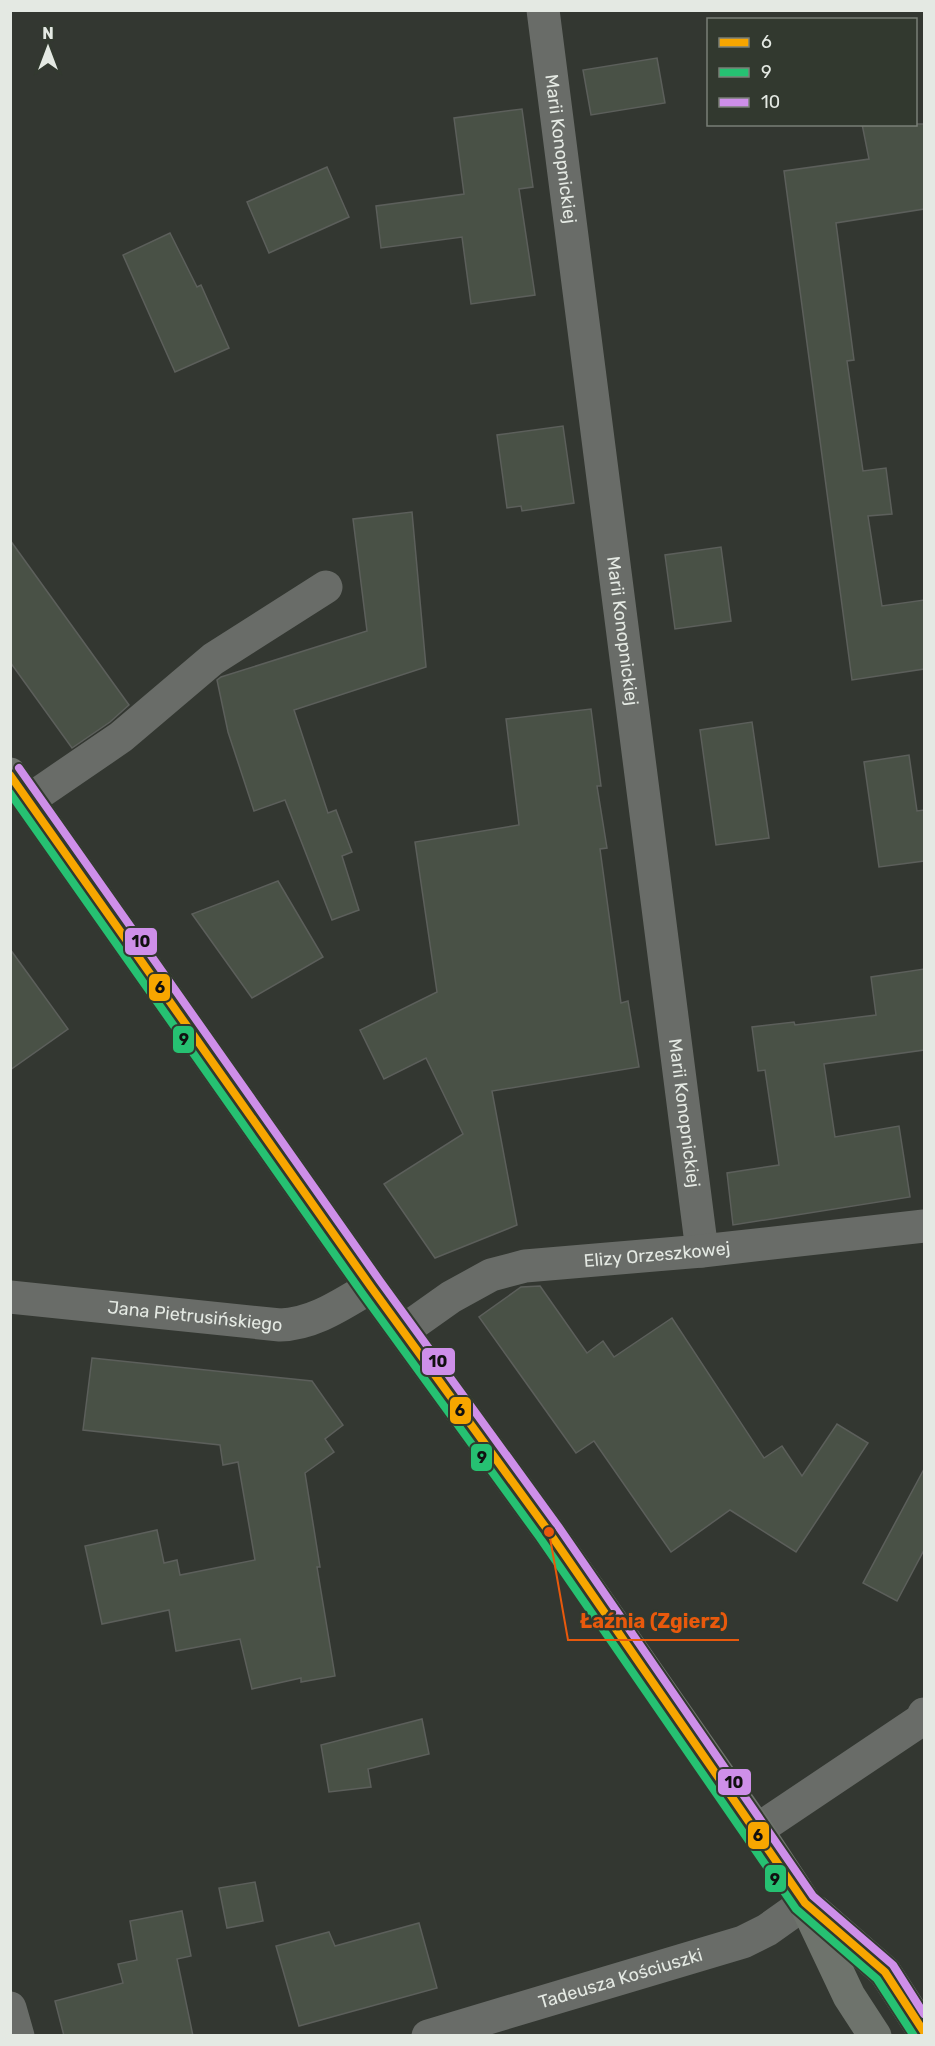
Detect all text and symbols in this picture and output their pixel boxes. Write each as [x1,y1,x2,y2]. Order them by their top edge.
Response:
north arrow [18,18,78,78]
legend [707,18,917,126]
text: N [42,24,54,43]
text: 6 [761,31,772,53]
text: 9 [761,61,772,83]
street label: Marii Konopnickiej [540,73,581,225]
text: 10 [761,91,780,113]
street label: Marii Konopnickiej [602,555,643,707]
line badge: 10 [124,927,158,956]
text: 10 [132,932,151,951]
line badge: 6 [148,973,171,1002]
text: 6 [155,978,165,997]
line badge: 9 [172,1025,195,1054]
text: 9 [179,1030,189,1049]
street label: Marii Konopnickiej [664,1037,705,1189]
street label: Elizy Orzeszkowej [583,1237,731,1272]
street label: Jana Pietrusińskiego [106,1296,284,1336]
line badge: 10 [421,1347,456,1376]
text: 10 [429,1352,448,1371]
line badge: 6 [449,1396,472,1425]
text: 6 [455,1401,465,1420]
line badge: 9 [470,1443,493,1472]
text: 9 [477,1448,487,1467]
callout: Łaźnia (Zgierz) [568,1602,739,1640]
text: Łaźnia (Zgierz) [580,1609,728,1633]
line badge: 10 [717,1768,752,1796]
text: 10 [725,1773,744,1792]
line badge: 6 [747,1821,770,1850]
text: 6 [753,1826,763,1845]
line badge: 9 [764,1864,787,1893]
text: 9 [770,1870,780,1889]
street label: Tadeusza Kościuszki [536,1944,705,2013]

